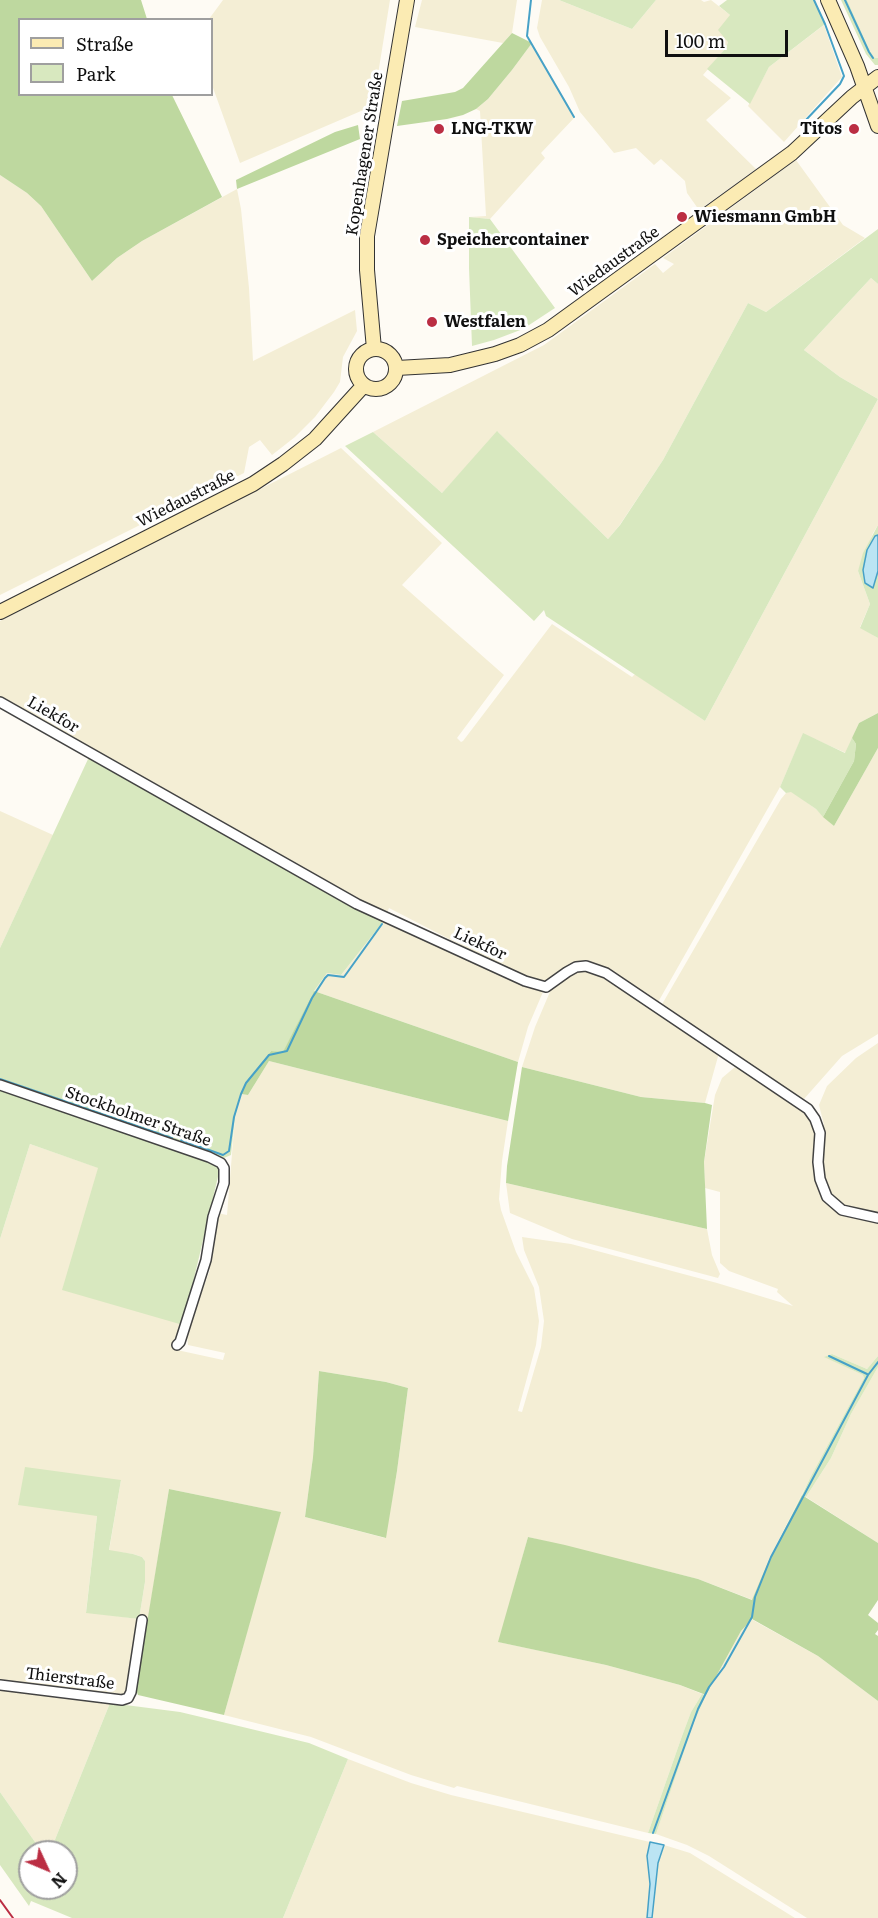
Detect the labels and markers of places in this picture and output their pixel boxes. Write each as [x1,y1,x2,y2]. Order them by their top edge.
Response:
place label: LNG-TKW [451,119,533,139]
place label: Titos [800,119,842,139]
marker: LNG-TKW [432,122,446,136]
marker: Titos [847,122,861,136]
place label: Wiesmann GmbH [694,207,836,227]
marker: Wiesmann GmbH [675,210,689,224]
place label: Speichercontainer [437,230,589,250]
marker: Speichercontainer [418,233,432,247]
place label: Westfalen [444,312,526,332]
marker: Westfalen [425,315,439,329]

